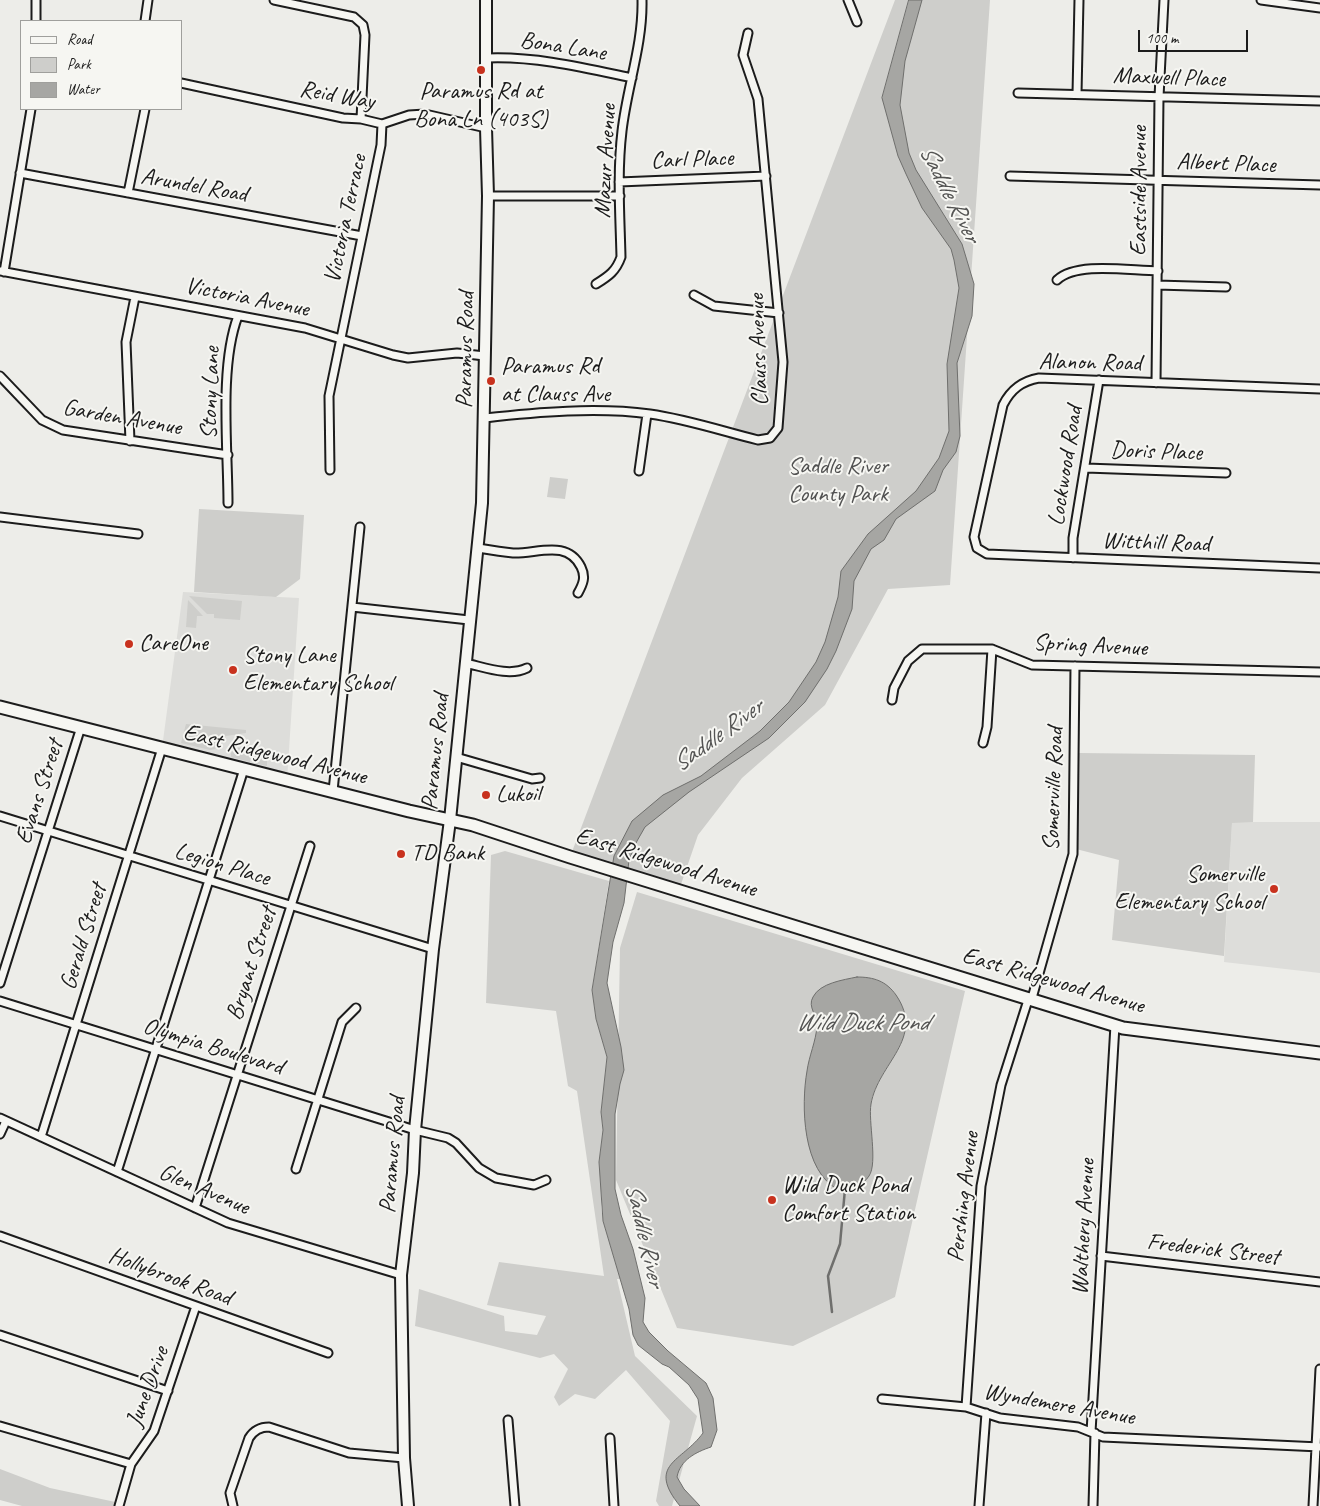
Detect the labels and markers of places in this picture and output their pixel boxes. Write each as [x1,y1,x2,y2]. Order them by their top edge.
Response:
marker: Paramus Rd at Bona Ln (403S) [475,64,487,76]
place label: Paramus Rd at Bona Ln (403S) [414,78,548,134]
place label: Paramus Rd at Clauss Ave [501,353,610,409]
marker: Paramus Rd at Clauss Ave [485,375,497,387]
place label: CareOne [139,630,208,658]
marker: CareOne [123,638,135,650]
place label: Stony Lane Elementary School [243,642,393,698]
marker: Stony Lane Elementary School [227,664,239,676]
place label: Lukoil [496,781,540,809]
marker: Lukoil [480,789,492,801]
place label: TD Bank [411,840,484,868]
marker: TD Bank [395,848,407,860]
place label: Somerville Elementary School [1114,861,1264,917]
marker: Somerville Elementary School [1268,883,1280,895]
place label: Wild Duck Pond Comfort Station [782,1172,915,1228]
marker: Wild Duck Pond Comfort Station [766,1194,778,1206]

